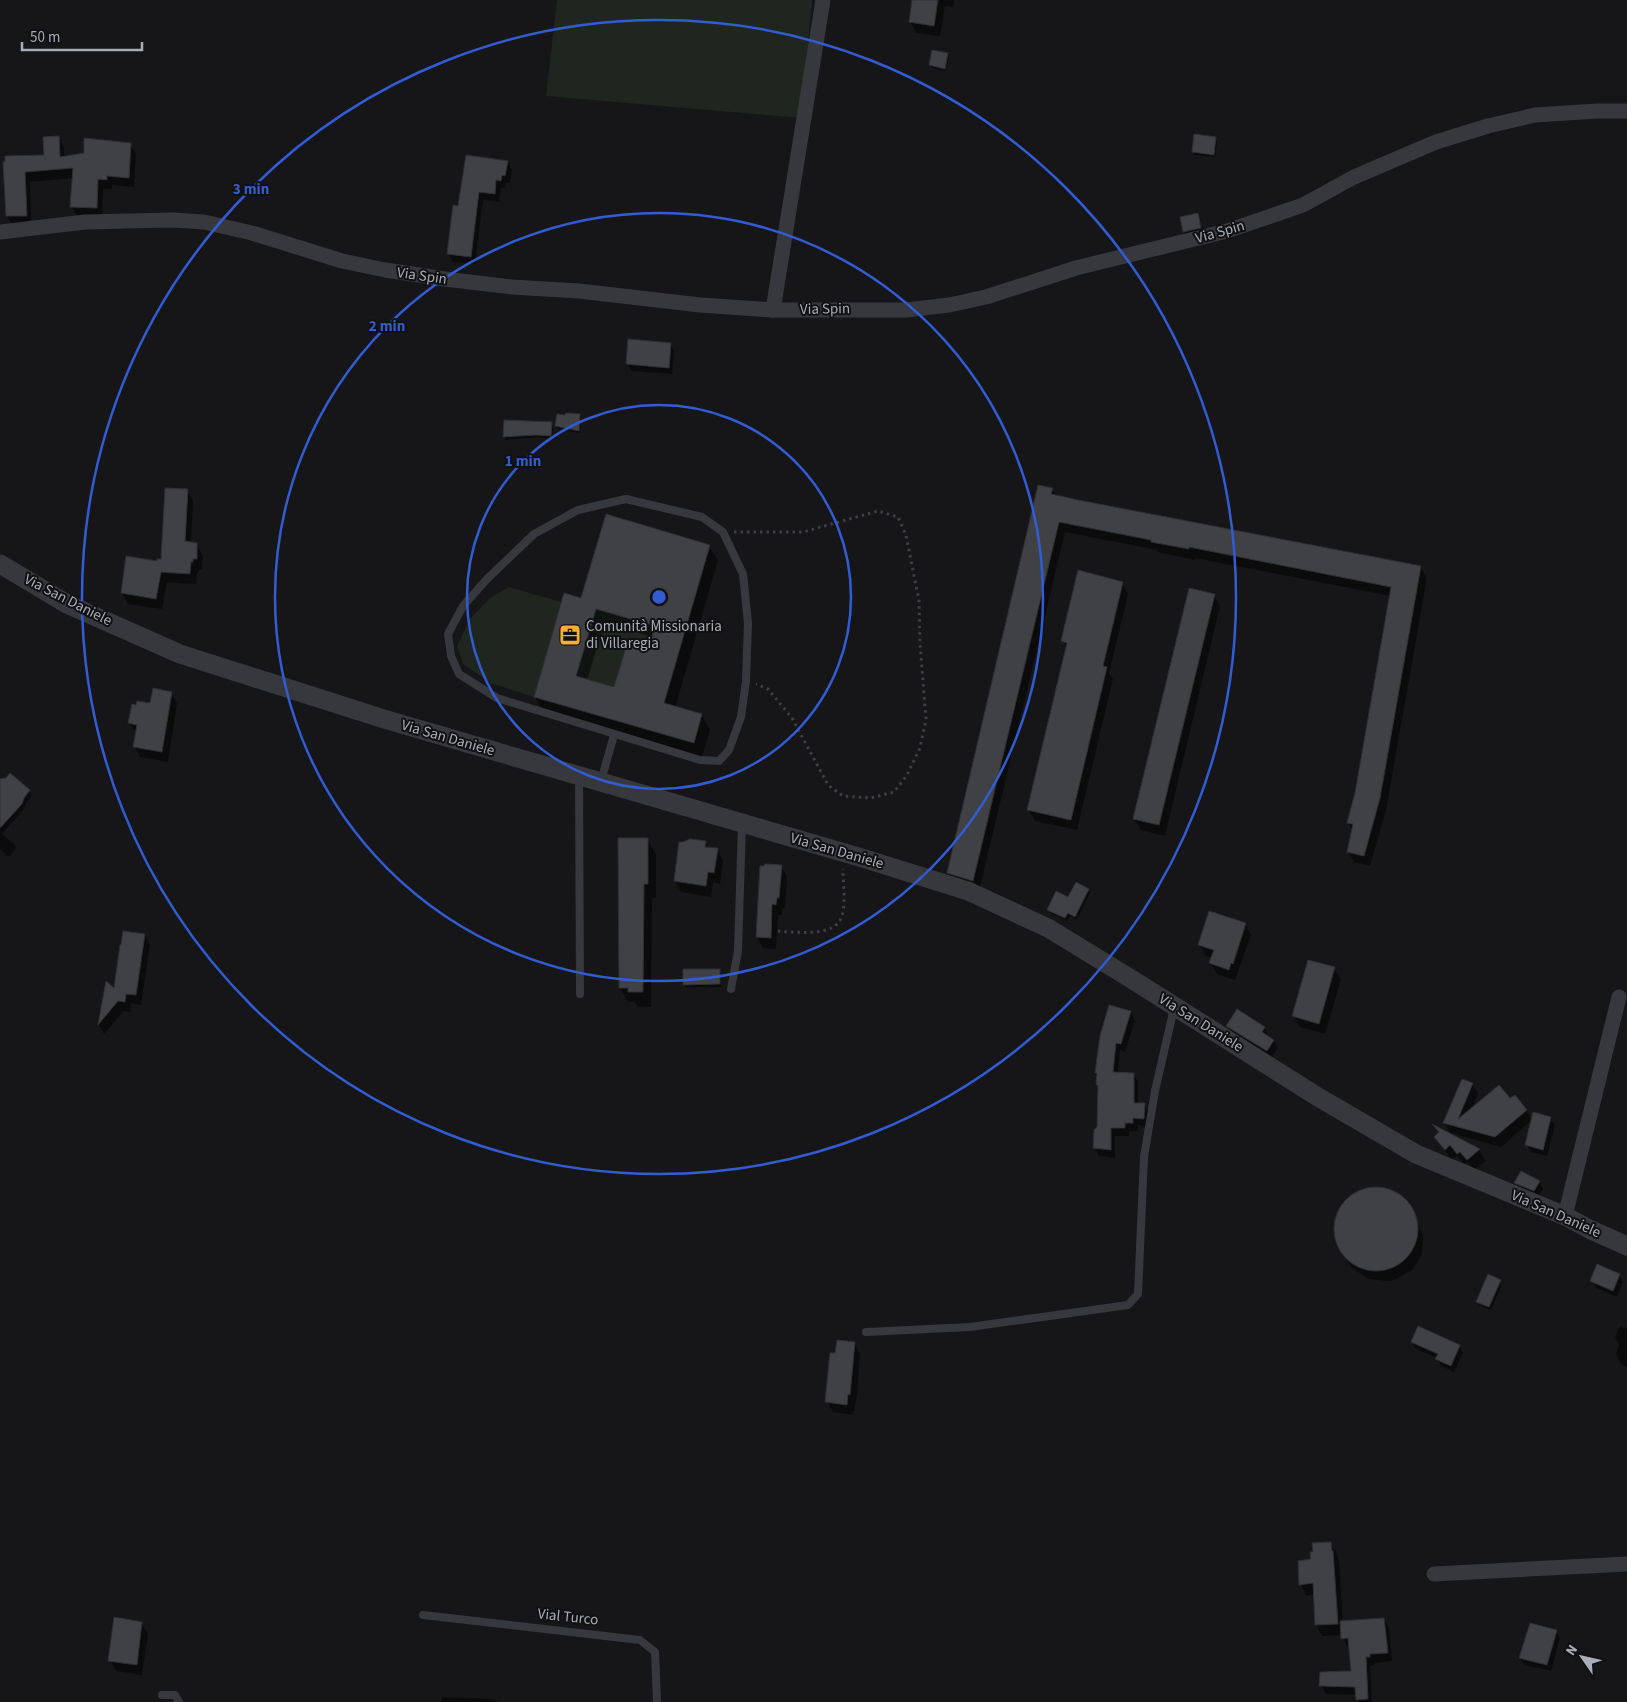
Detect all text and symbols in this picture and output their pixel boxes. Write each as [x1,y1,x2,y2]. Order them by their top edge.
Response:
scale bar [22,20,142,52]
text: 50 m [30,27,60,48]
text: 3 min [233,179,269,200]
street label: Via Spin [1193,215,1247,249]
street label: Via Spin [396,262,448,290]
street label: Via Spin [800,298,850,320]
text: 2 min [369,316,405,337]
text: 1 min [505,451,541,472]
street label: Via San Daniele [20,569,116,631]
centre of rings [650,588,668,606]
place label: Comunità Missionaria di Villaregia [586,616,722,654]
office icon: Comunità Missionaria di Villaregia [558,623,582,647]
street label: Via San Daniele [399,715,497,761]
street label: Via San Daniele [788,828,886,874]
street label: Via San Daniele [1155,989,1247,1057]
street label: Via San Daniele [1508,1185,1604,1243]
street label: Vial Turco [537,1603,599,1631]
north arrow [1557,1632,1607,1682]
text: N [1561,1641,1583,1660]

